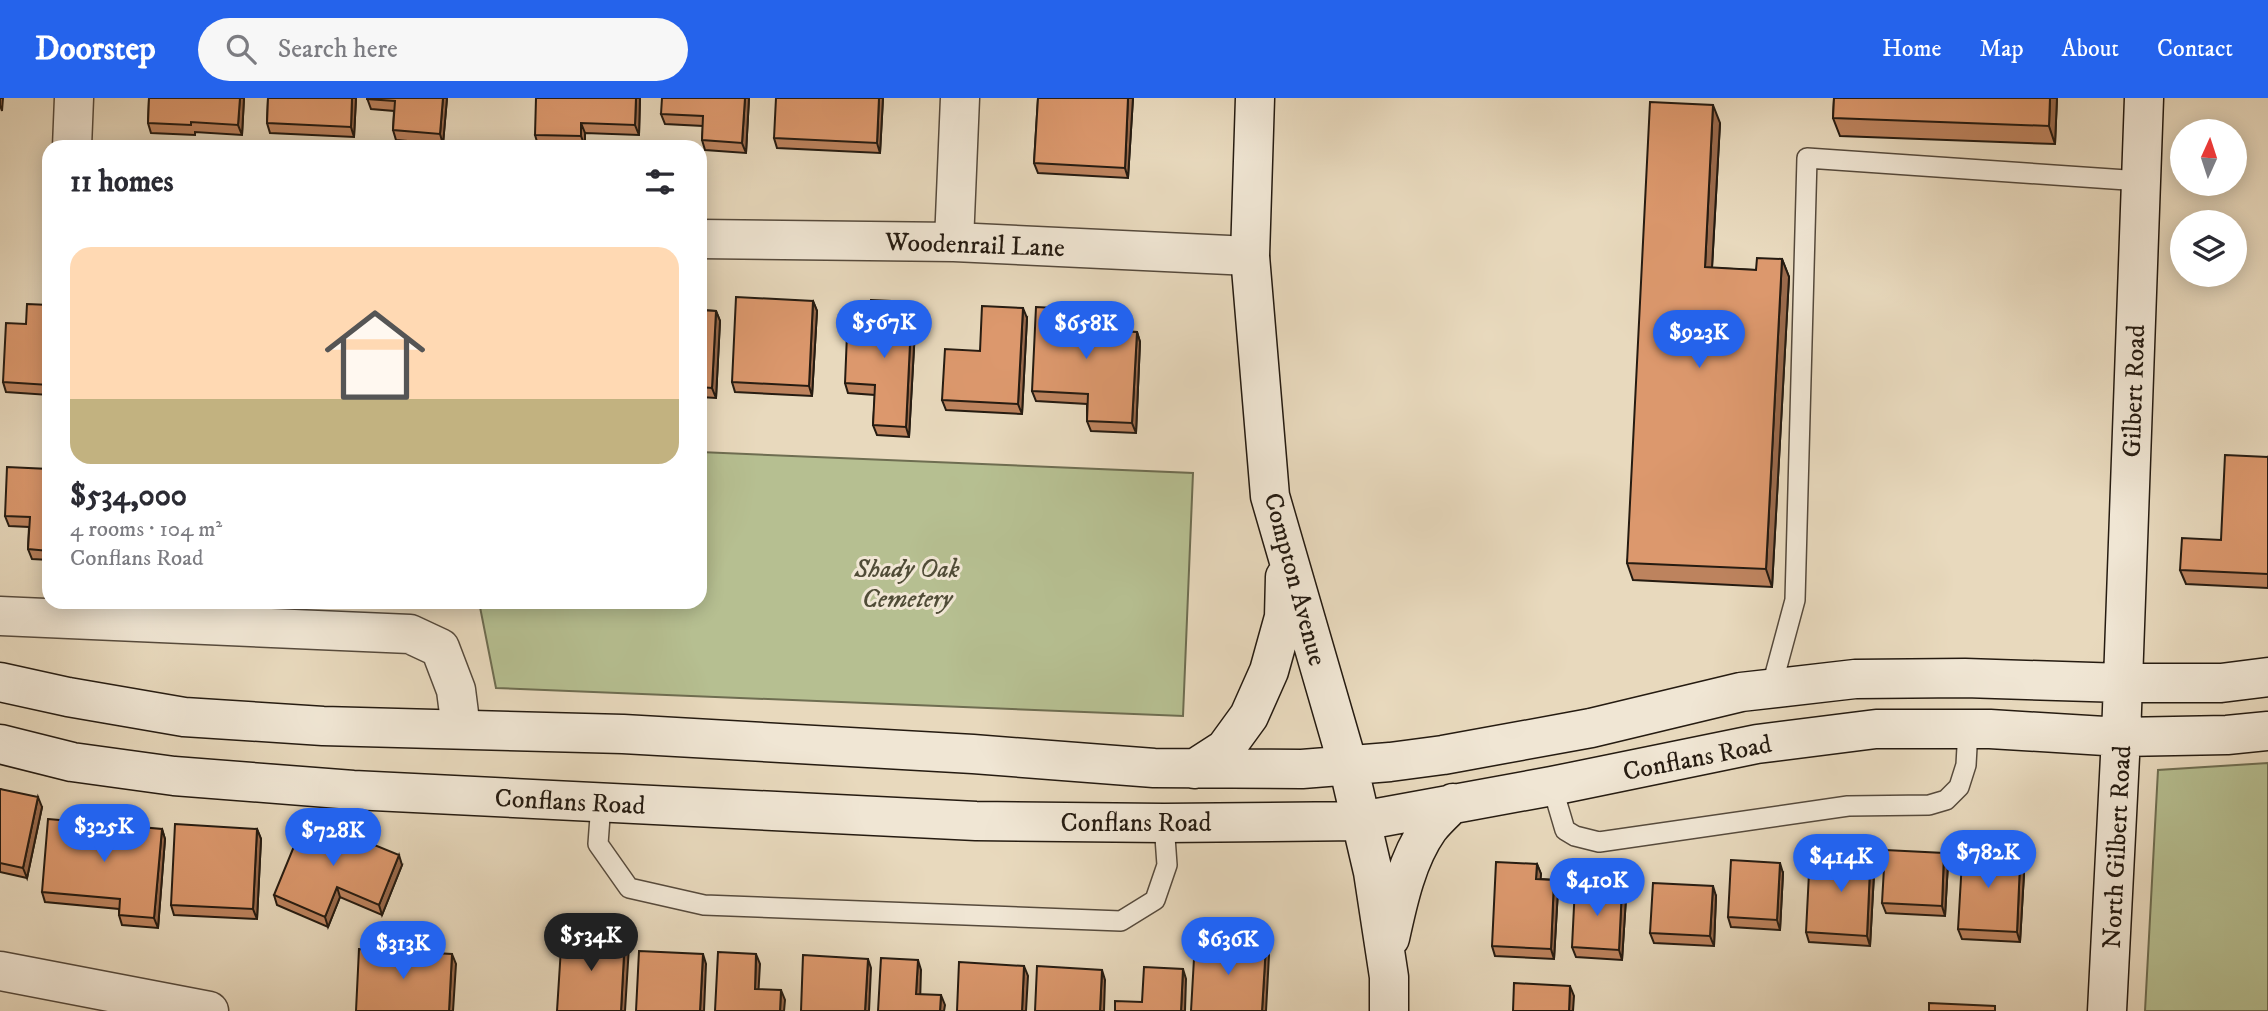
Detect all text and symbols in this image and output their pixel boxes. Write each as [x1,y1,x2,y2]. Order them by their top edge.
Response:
search box [198,18,688,81]
text: Doorstep [35,29,156,70]
icon: search [222,30,260,68]
text: Search here [278,33,398,66]
text: Home [1882,34,1941,64]
text: Map [1979,34,2024,64]
text: About [2062,34,2119,64]
text: Contact [2157,34,2233,64]
north arrow [2170,119,2247,196]
map controls [2170,119,2247,287]
icon: filters [641,163,679,201]
text: 11 homes [70,164,174,201]
button: layers [2170,210,2247,287]
street label: Woodenrail Lane [883,226,1065,265]
icon: home [312,292,438,418]
pin: $567K [835,300,933,360]
pin: $658K [1037,302,1135,361]
text: $567K [852,308,916,337]
text: $658K [1054,309,1118,338]
pin: $923K [1650,310,1748,370]
text: $923K [1669,318,1729,347]
street label: Gilbert Road [2116,324,2153,458]
text: $534,000 [70,478,187,515]
street label: Compton Avenue [1256,489,1333,669]
text: 4 rooms · 104 m² [70,515,222,544]
text: Conflans Road [70,544,204,573]
park label: Shady Oak Cemetery [853,553,960,616]
street label: Conflans Road [1620,728,1775,789]
street label: North Gilbert Road [2096,745,2139,950]
street label: Conflans Road [494,782,646,823]
pin: $325K [55,804,153,864]
street label: Conflans Road [1061,807,1211,840]
pin: $728K [284,808,382,868]
text: $325K [74,812,134,841]
text: $728K [301,816,365,845]
pin: $782K [1939,830,2037,890]
pin: $414K [1792,834,1890,894]
text: $782K [1956,838,2020,867]
text: $414K [1809,842,1873,871]
pin: $410K [1548,858,1646,918]
text: $410K [1566,866,1628,895]
pin: $534K [542,914,640,973]
pin: $636K [1179,918,1277,977]
text: $534K [560,921,622,950]
pin: $313K [354,922,452,981]
text: $636K [1197,925,1259,954]
text: $313K [376,929,430,958]

